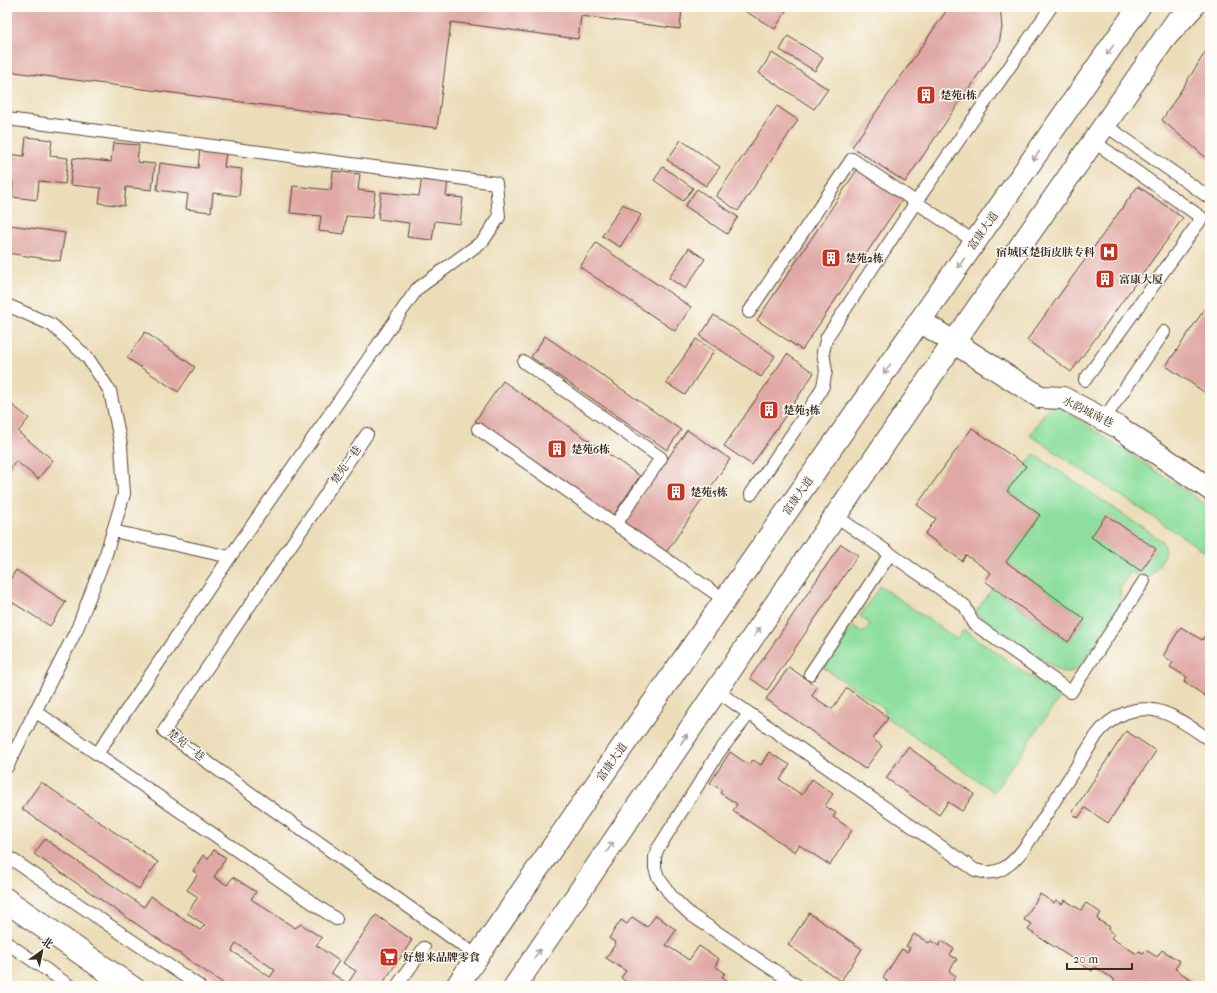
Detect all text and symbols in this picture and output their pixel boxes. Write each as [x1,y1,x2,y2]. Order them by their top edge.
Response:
one-way arrow [1106,44,1114,55]
building icon: 楚苑1栋 [915,84,937,106]
place label: 楚苑1栋 [940,89,977,102]
one-way arrow [1032,150,1040,161]
street label: 富康大道 [965,209,1001,253]
hospital icon: 宿城区楚街皮肤专科 [1098,241,1120,263]
place label: 宿城区楚街皮肤专科 [996,246,1095,259]
building icon: 楚苑2栋 [820,247,842,269]
place label: 楚苑2栋 [845,252,884,265]
one-way arrow [957,257,965,268]
building icon: 富康大厦 [1094,268,1116,290]
place label: 富康大厦 [1119,273,1163,286]
one-way arrow [883,364,891,375]
street label: 水韵城南巷 [1060,394,1116,430]
building icon: 楚苑3栋 [758,399,780,421]
place label: 楚苑3栋 [783,404,821,417]
building icon: 楚苑6栋 [546,438,568,460]
street label: 楚苑一巷 [328,443,364,487]
place label: 楚苑6栋 [571,443,610,456]
street label: 富康大道 [780,474,816,518]
building icon: 楚苑5栋 [665,481,687,503]
place label: 楚苑5栋 [690,486,728,499]
one-way arrow [753,627,761,638]
street label: 楚苑一巷 [165,726,207,764]
one-way arrow [680,734,688,745]
street label: 富康大道 [594,740,630,784]
one-way arrow [606,841,614,852]
north arrow [22,931,62,971]
text: 北 [39,935,55,951]
scale bar [1067,945,1132,971]
supermarket icon: 好想来品牌零食 [378,946,400,968]
one-way arrow [533,949,541,960]
place label: 好想来品牌零食 [403,951,480,964]
text: 20 m [1073,952,1098,966]

